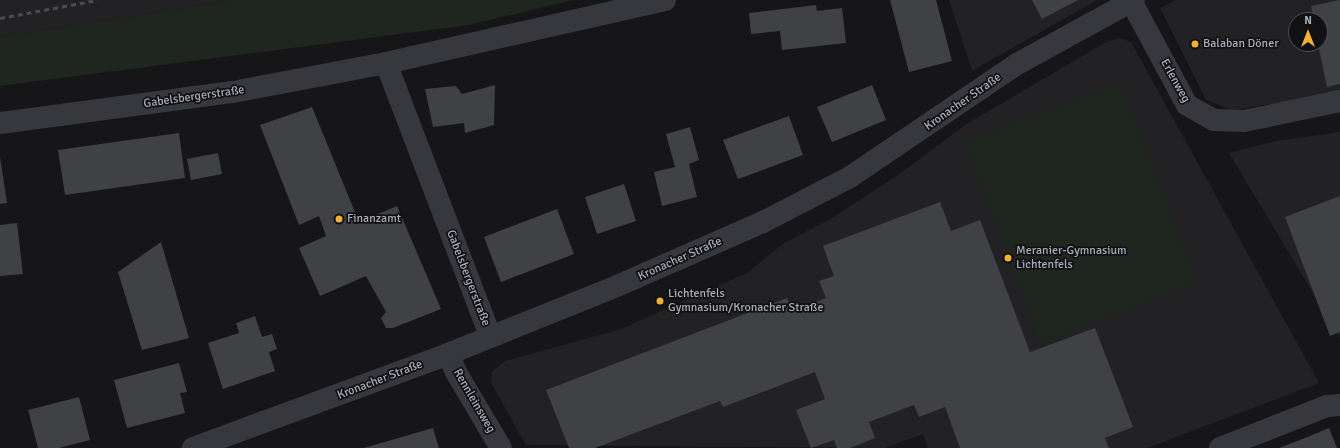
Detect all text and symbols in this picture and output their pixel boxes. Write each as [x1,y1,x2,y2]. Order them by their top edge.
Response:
north arrow [1288,12,1328,52]
text: N [1304,14,1312,27]
place label: Balaban Döner [1203,37,1279,51]
marker: Balaban Döner [1190,39,1200,49]
street label: Erlenweg [1157,57,1193,105]
street label: Kronacher Straße [922,70,1004,134]
street label: Gabelsbergerstraße [143,83,245,111]
place label: Finanzamt [347,212,401,226]
marker: Finanzamt [334,214,344,224]
street label: Gabelsbergerstraße [443,228,493,328]
street label: Kronacher Straße [636,234,724,284]
place label: Meranier-Gymnasium Lichtenfels [1016,244,1127,272]
marker: Meranier-Gymnasium Lichtenfels [1003,253,1013,263]
place label: Lichtenfels Gymnasium/Kronacher Straße [668,287,823,315]
marker: Lichtenfels Gymnasium/Kronacher Straße [655,296,665,306]
street label: Kronacher Straße [335,357,425,403]
street label: Rennleinsweg [450,366,498,436]

